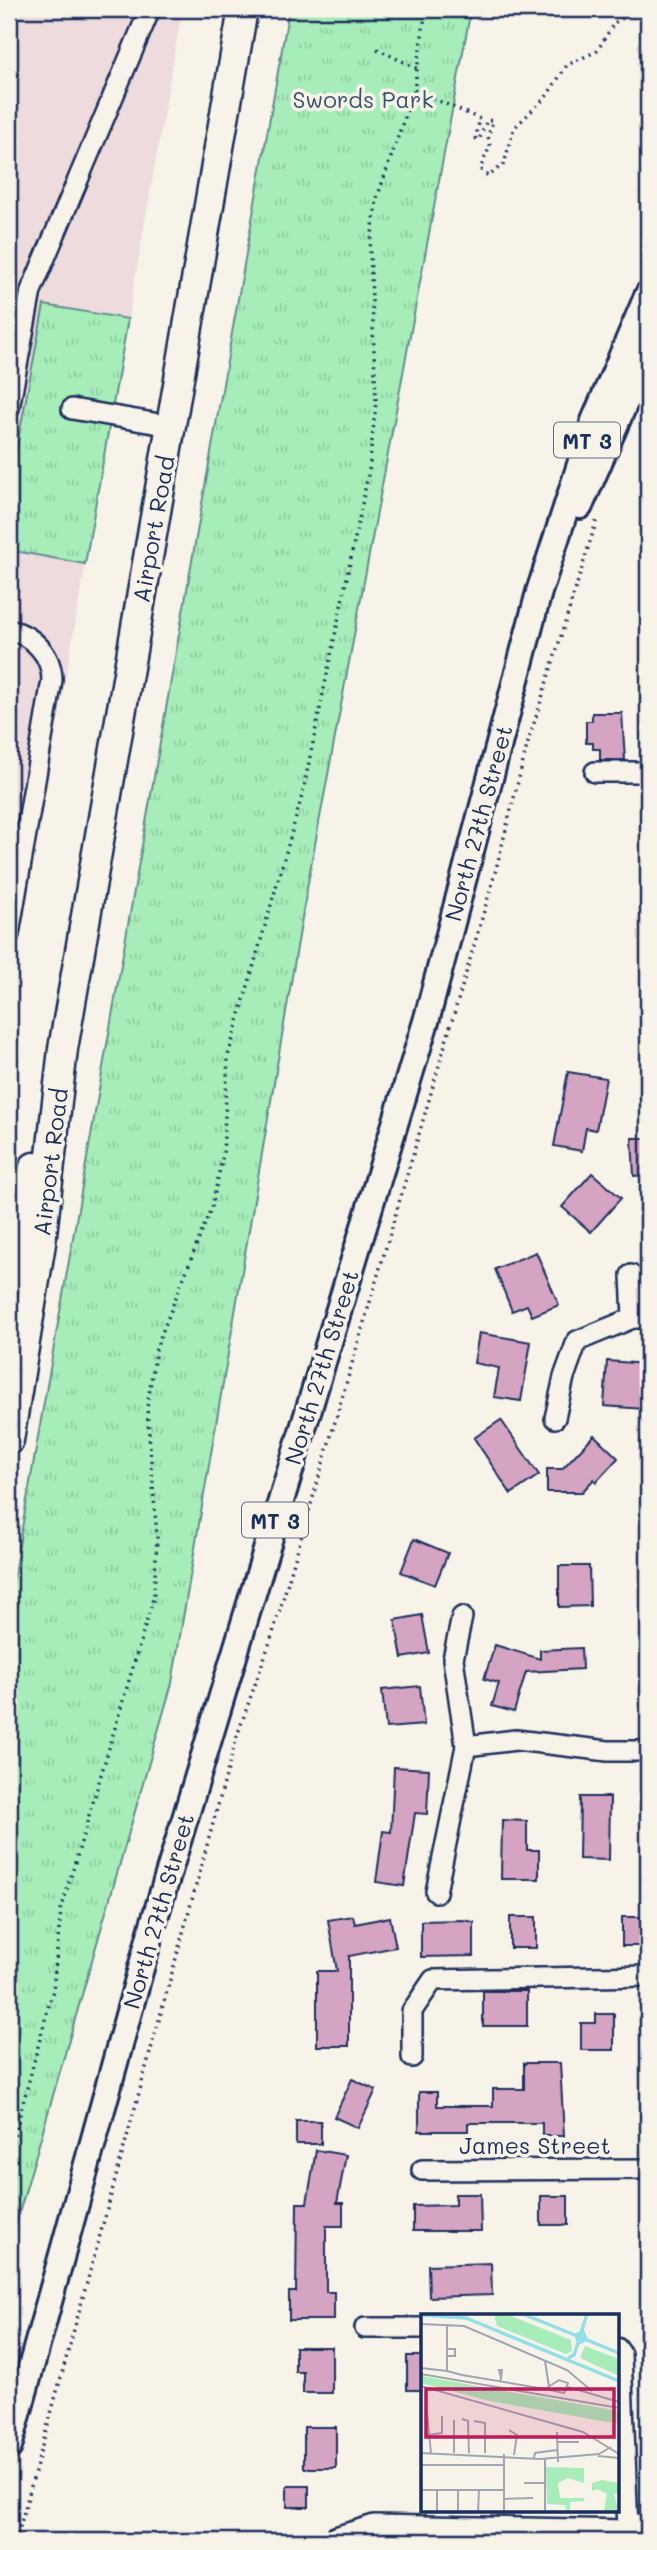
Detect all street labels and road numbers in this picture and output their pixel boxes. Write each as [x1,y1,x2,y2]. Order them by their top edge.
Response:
road number: MT 3 [554,422,620,458]
street label: Airport Road [125,453,181,605]
street label: North 27th Street [437,722,519,924]
street label: Airport Road [26,1086,74,1238]
street label: North 27th Street [277,1266,365,1468]
road number: MT 3 [242,1502,308,1538]
street label: North 27th Street [116,1810,200,2012]
street label: James Street [459,2130,611,2160]

